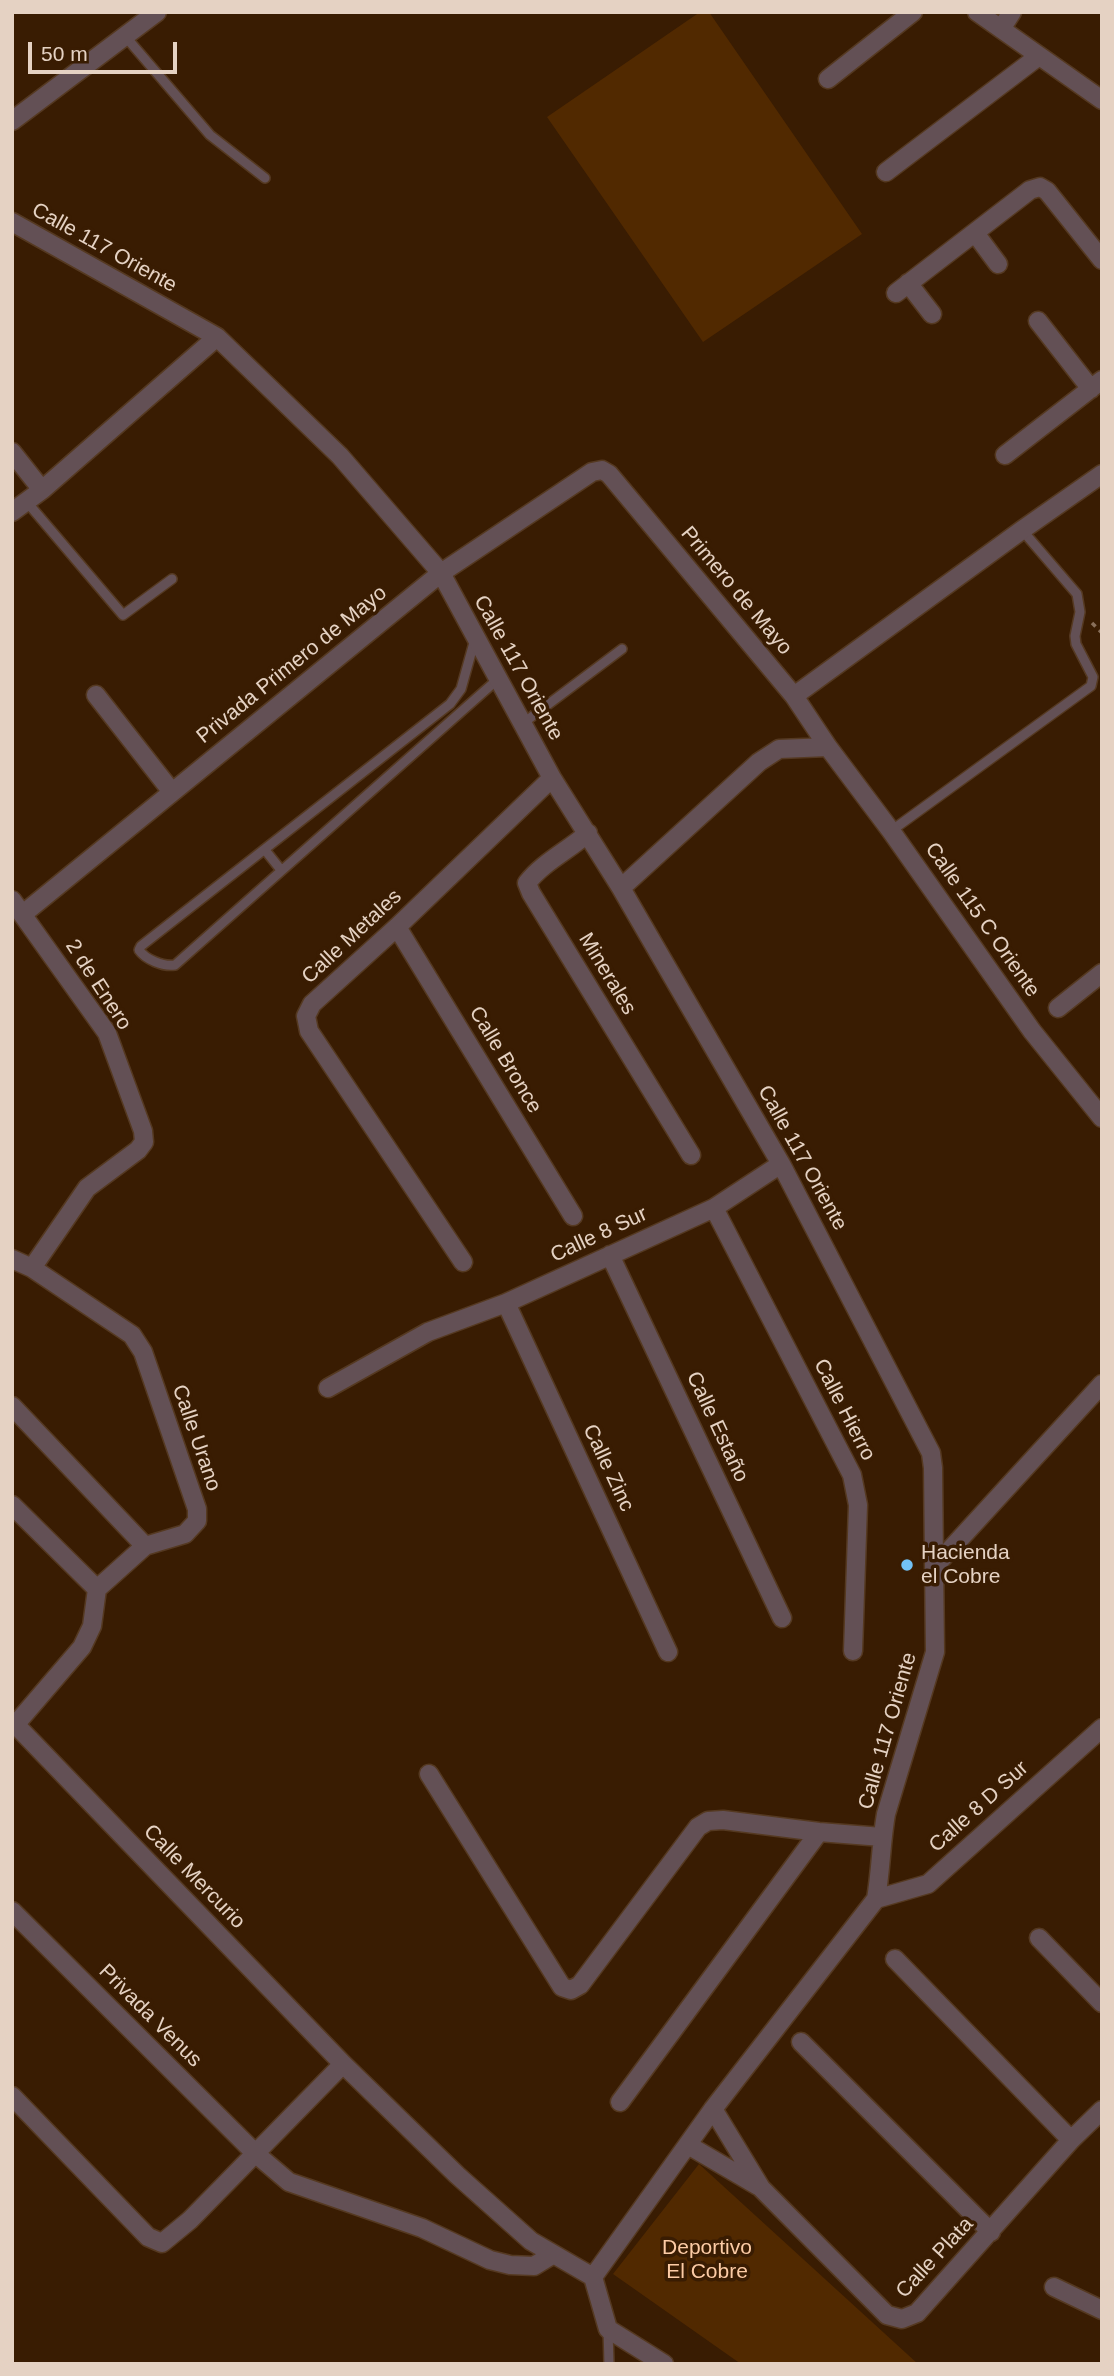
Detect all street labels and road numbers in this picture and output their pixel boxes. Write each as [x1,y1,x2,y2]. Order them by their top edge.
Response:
street label: Calle 117 Oriente [27,198,181,298]
street label: Primero de Mayo [675,522,797,660]
street label: Privada Primero de Mayo [192,581,392,749]
street label: Calle 117 Oriente [468,591,568,745]
street label: Calle 115 C Oriente [919,838,1045,1002]
street label: Calle Metales [297,884,407,990]
street label: Minerales [573,928,641,1020]
street label: 2 de Enero [59,935,137,1035]
street label: Calle Bronce [463,1002,547,1118]
street label: Calle 117 Oriente [752,1081,852,1235]
street label: Calle 8 Sur [547,1202,651,1268]
street label: Calle Hierro [808,1355,880,1465]
street label: Calle Estaño [680,1368,754,1486]
street label: Calle Urano [166,1381,226,1495]
street label: Calle Zinc [577,1420,639,1516]
street label: Calle 117 Oriente [854,1650,922,1812]
street label: Calle 8 D Sur [924,1756,1034,1858]
street label: Calle Mercurio [138,1820,250,1934]
street label: Privada Venus [93,1959,207,2073]
street label: Calle Plata [891,2212,979,2304]

